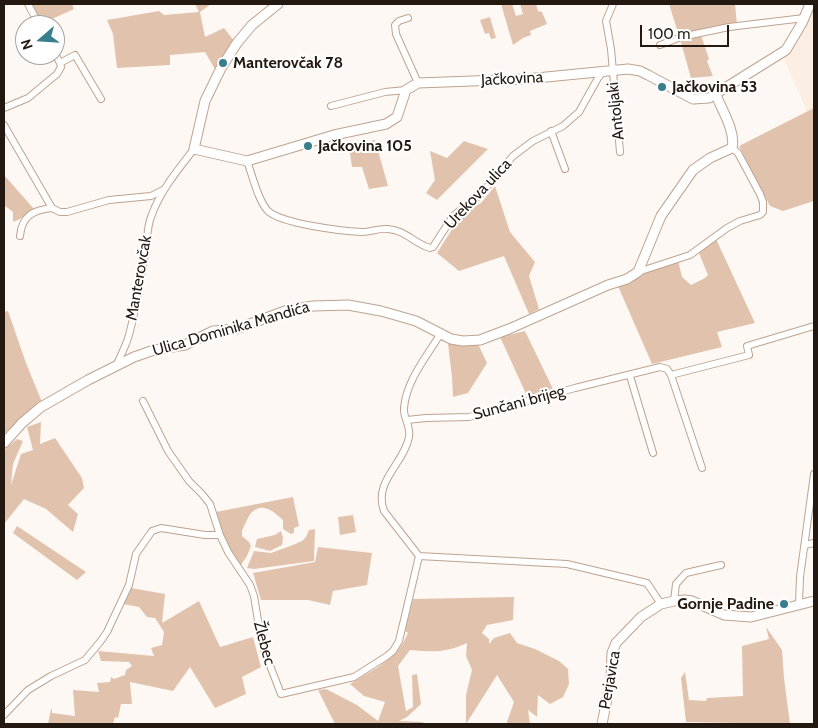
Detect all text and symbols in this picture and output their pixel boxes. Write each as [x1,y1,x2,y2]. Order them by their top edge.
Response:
north arrow [15,15,65,65]
scale bar [643,15,732,47]
text: 100 m [648,25,690,43]
text: N [17,37,37,52]
place label: Manterovčak 78 [233,53,343,73]
marker: Manterovčak 78 [217,57,229,69]
street label: Jačkovina [480,68,544,90]
place label: Jačkovina 53 [672,77,757,97]
street label: Antoljaki [603,81,629,141]
marker: Jačkovina 53 [656,81,668,93]
place label: Jačkovina 105 [318,136,412,156]
marker: Jačkovina 105 [302,140,314,152]
street label: Urekova ulica [440,155,516,233]
street label: Manterovčak [122,234,156,322]
street label: Ulica Dominika Mandića [150,297,312,361]
street label: Sunčani brijeg [471,382,567,424]
place label: Gornje Padine [677,594,774,614]
marker: Gornje Padine [778,598,790,610]
street label: Žlebec [249,619,279,667]
street label: Perjavica [595,649,625,711]

